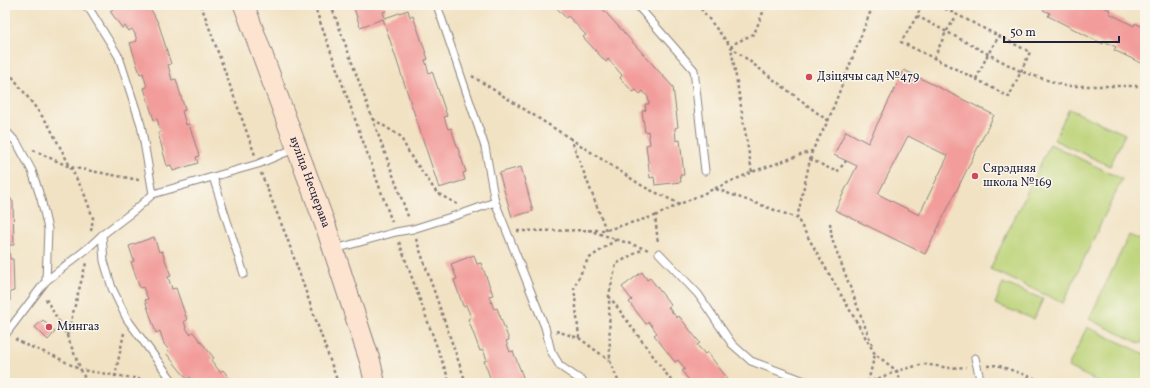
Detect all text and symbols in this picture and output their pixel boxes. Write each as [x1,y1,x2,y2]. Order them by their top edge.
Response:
scale bar [1004,18,1119,44]
text: 50 m [1010,25,1036,41]
place label: Дзіцячы сад №479 [817,69,919,85]
marker: Дзіцячы сад №479 [804,72,814,82]
street label: вуліца Несцерава [285,134,334,230]
place label: Сярэдняя школа №169 [983,161,1051,191]
marker: Сярэдняя школа №169 [970,171,980,181]
place label: Мингаз [57,319,99,335]
marker: Мингаз [44,322,54,332]

